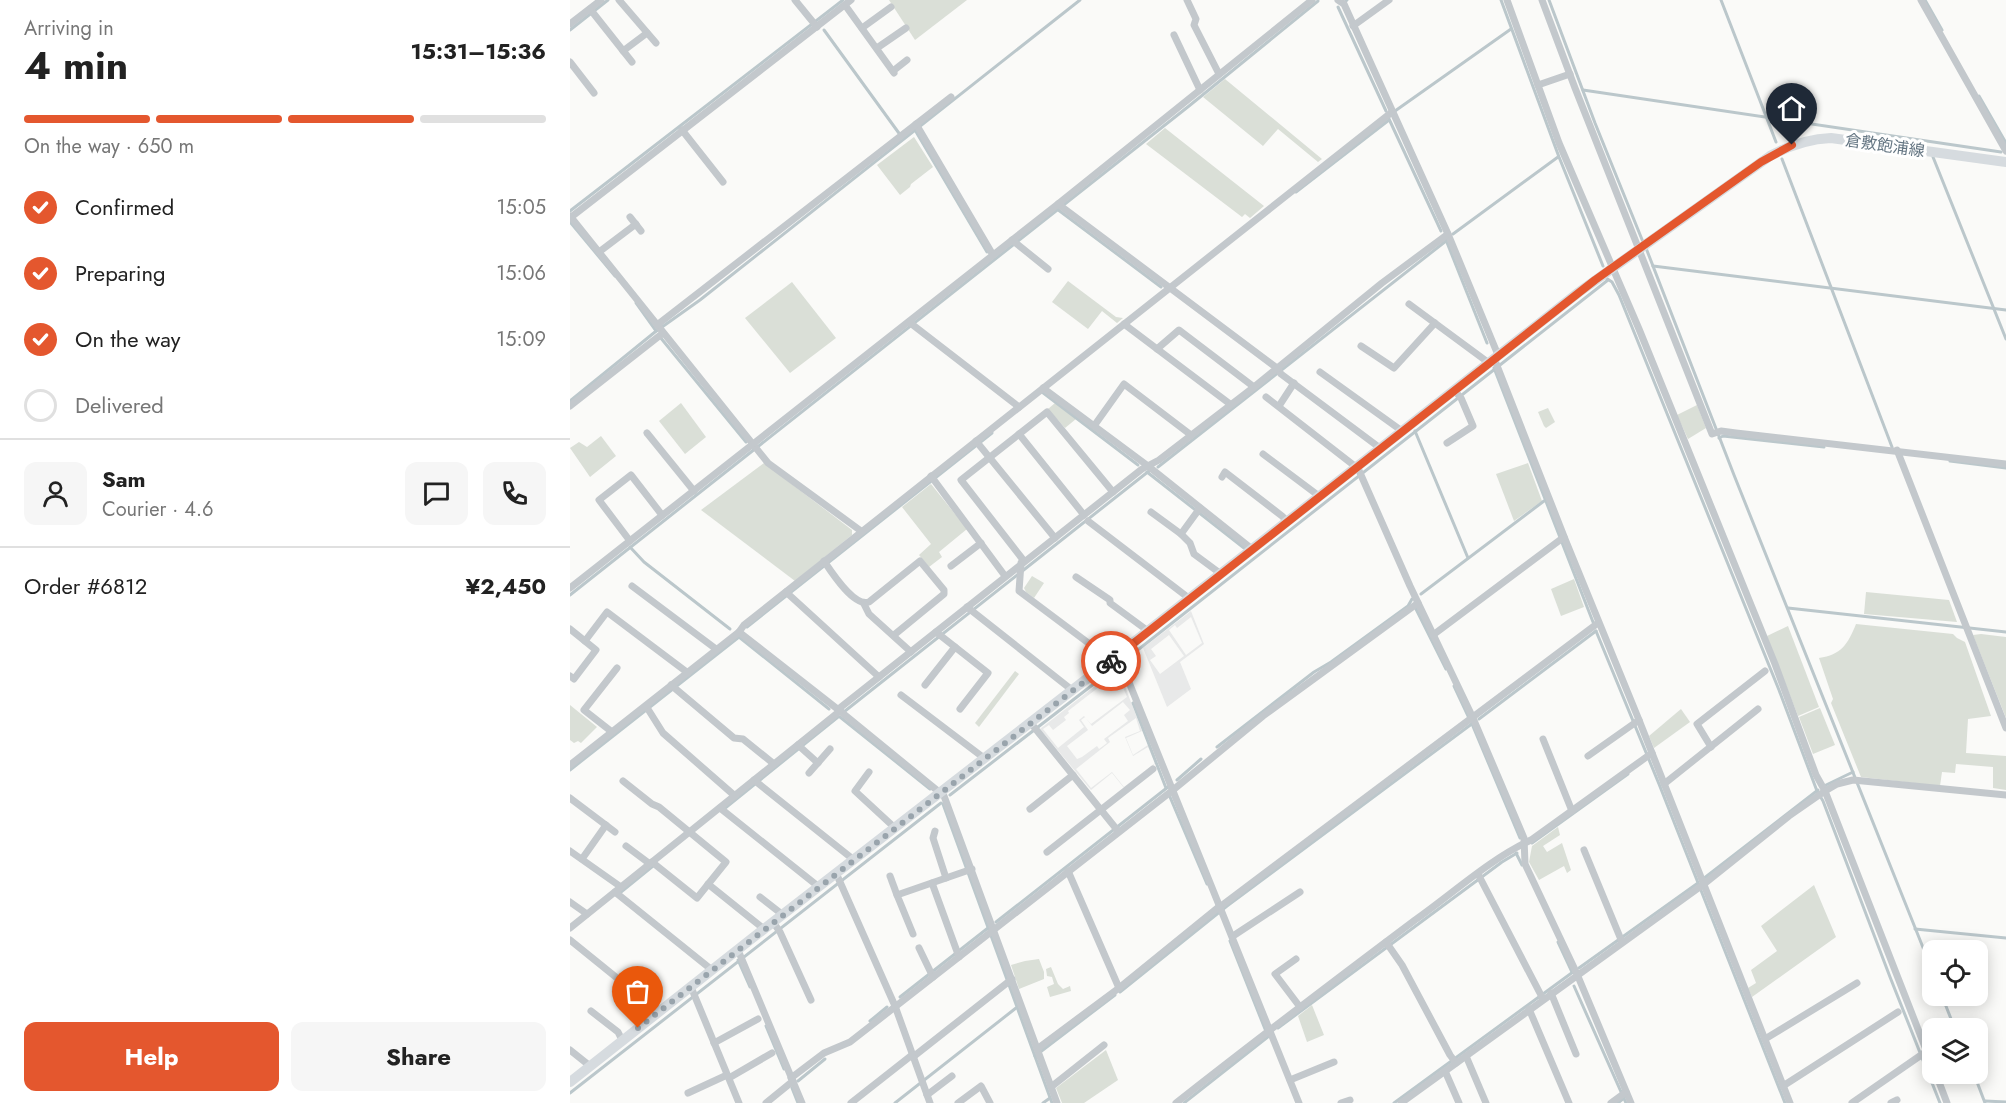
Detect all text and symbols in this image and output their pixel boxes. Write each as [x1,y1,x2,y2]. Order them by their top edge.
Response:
text: Arriving in [24,14,114,43]
text: 15:31–15:36 [411,35,546,67]
text: 4 min [24,37,128,94]
pin [1766,83,1817,145]
icon: home [1775,92,1808,125]
street label: 倉敷飽浦線 [1844,129,1926,162]
text: On the way · 650 m [24,132,194,161]
icon: check [24,191,57,224]
text: Confirmed [75,191,174,223]
text: 15:05 [496,193,546,222]
icon: check [24,257,57,290]
text: Preparing [75,257,166,289]
text: 15:06 [496,259,546,288]
icon: check [24,323,57,356]
text: On the way [75,323,180,355]
text: 15:09 [496,325,546,354]
text: Delivered [75,389,164,421]
button: person [24,462,87,525]
button: chat [405,462,468,525]
button: phone [483,462,546,525]
text: Sam [102,463,146,495]
text: Courier · 4.6 [102,495,214,524]
text: Order #6812 [24,570,147,602]
text: ¥2,450 [466,570,546,602]
courier [1081,631,1141,691]
icon: bike [1095,645,1128,678]
map controls [1922,940,1988,1084]
button: locate [1922,940,1988,1006]
pin [612,966,663,1028]
icon: bag [621,975,654,1008]
button: layers [1922,1018,1988,1084]
button: Help [24,1022,279,1091]
button: Share [291,1022,546,1091]

